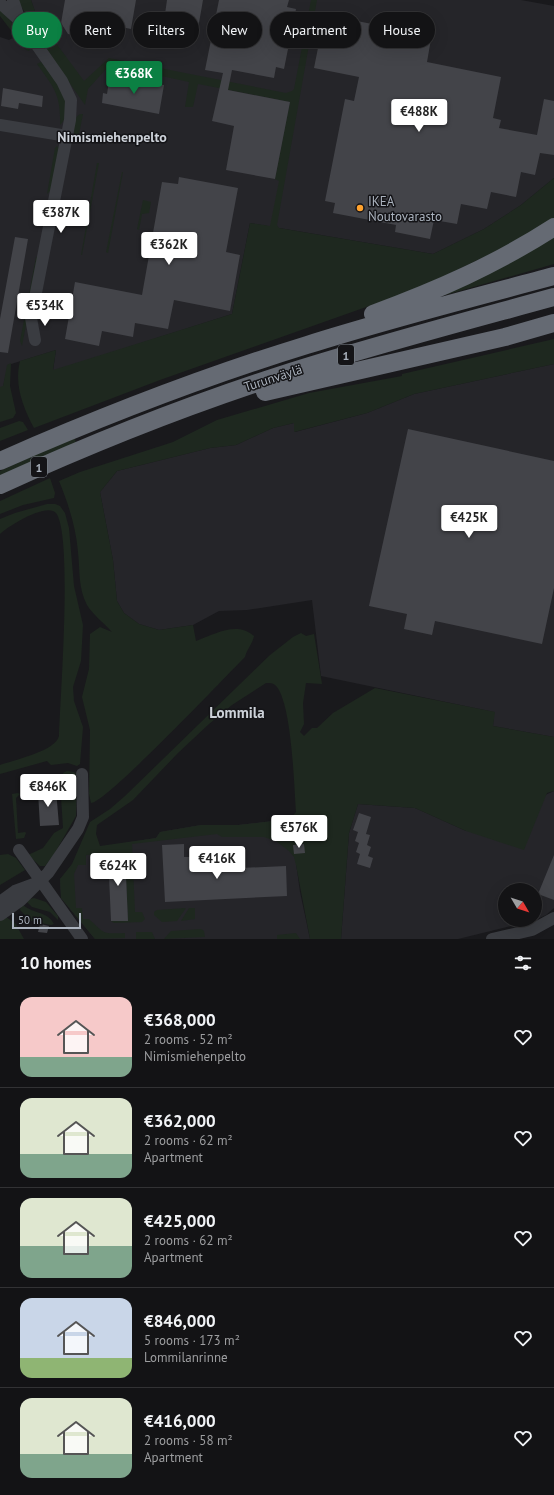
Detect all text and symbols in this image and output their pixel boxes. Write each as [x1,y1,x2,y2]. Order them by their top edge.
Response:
chip: Buy [12,12,62,48]
chip: Rent [70,12,125,48]
chip: Filters [133,12,199,48]
chip: New [207,12,262,48]
chip: Apartment [270,12,361,48]
chip: House [369,12,435,48]
pin: €368K [106,61,162,95]
text: €368K [115,65,153,82]
pin: €488K [391,99,447,133]
text: €488K [400,103,438,120]
district label: Nimismiehenpelto [57,128,167,146]
place label: IKEA Noutovarasto [368,193,442,225]
pin: €387K [33,200,89,234]
marker: IKEA Noutovarasto [355,203,365,213]
text: €387K [42,204,80,221]
pin: €362K [141,232,197,266]
text: €362K [150,236,188,253]
pin: €534K [17,293,73,327]
text: €534K [26,297,64,314]
road number: 1 [338,345,354,365]
street label: Turunväylä [242,361,304,395]
road number: 1 [31,457,47,477]
pin: €425K [441,505,497,539]
text: €425K [450,509,488,526]
district label: Lommila [209,703,265,722]
pin: €846K [20,774,76,808]
text: €846K [29,778,67,795]
pin: €576K [271,815,327,849]
text: €576K [280,819,318,836]
pin: €416K [189,846,245,880]
text: €416K [198,850,236,867]
pin: €624K [90,853,146,887]
text: €624K [99,857,137,874]
north arrow [498,883,542,927]
map controls [498,883,542,927]
scale bar [12,911,81,930]
text: 50 m [18,913,42,927]
text: 10 homes [20,952,91,974]
icon: filters [512,952,534,974]
text: €368,000 [144,1009,216,1031]
icon: home [52,1013,100,1061]
icon: heart [512,1026,534,1048]
text: 2 rooms · 52 m² [144,1031,233,1048]
text: Nimismiehenpelto [144,1048,246,1065]
text: €362,000 [144,1110,216,1132]
icon: home [52,1114,100,1162]
icon: heart [512,1127,534,1149]
text: 2 rooms · 62 m² [144,1132,233,1149]
text: Apartment [144,1149,203,1166]
text: €425,000 [144,1210,216,1232]
icon: home [52,1214,100,1262]
icon: heart [512,1227,534,1249]
text: 2 rooms · 62 m² [144,1232,233,1249]
text: Apartment [144,1249,203,1266]
text: €846,000 [144,1310,216,1332]
icon: home [52,1314,100,1362]
icon: heart [512,1327,534,1349]
text: 5 rooms · 173 m² [144,1332,240,1349]
text: Lommilanrinne [144,1349,228,1366]
text: €416,000 [144,1410,216,1432]
icon: home [52,1414,100,1462]
icon: heart [512,1427,534,1449]
text: 2 rooms · 58 m² [144,1432,233,1449]
text: Apartment [144,1449,203,1466]

